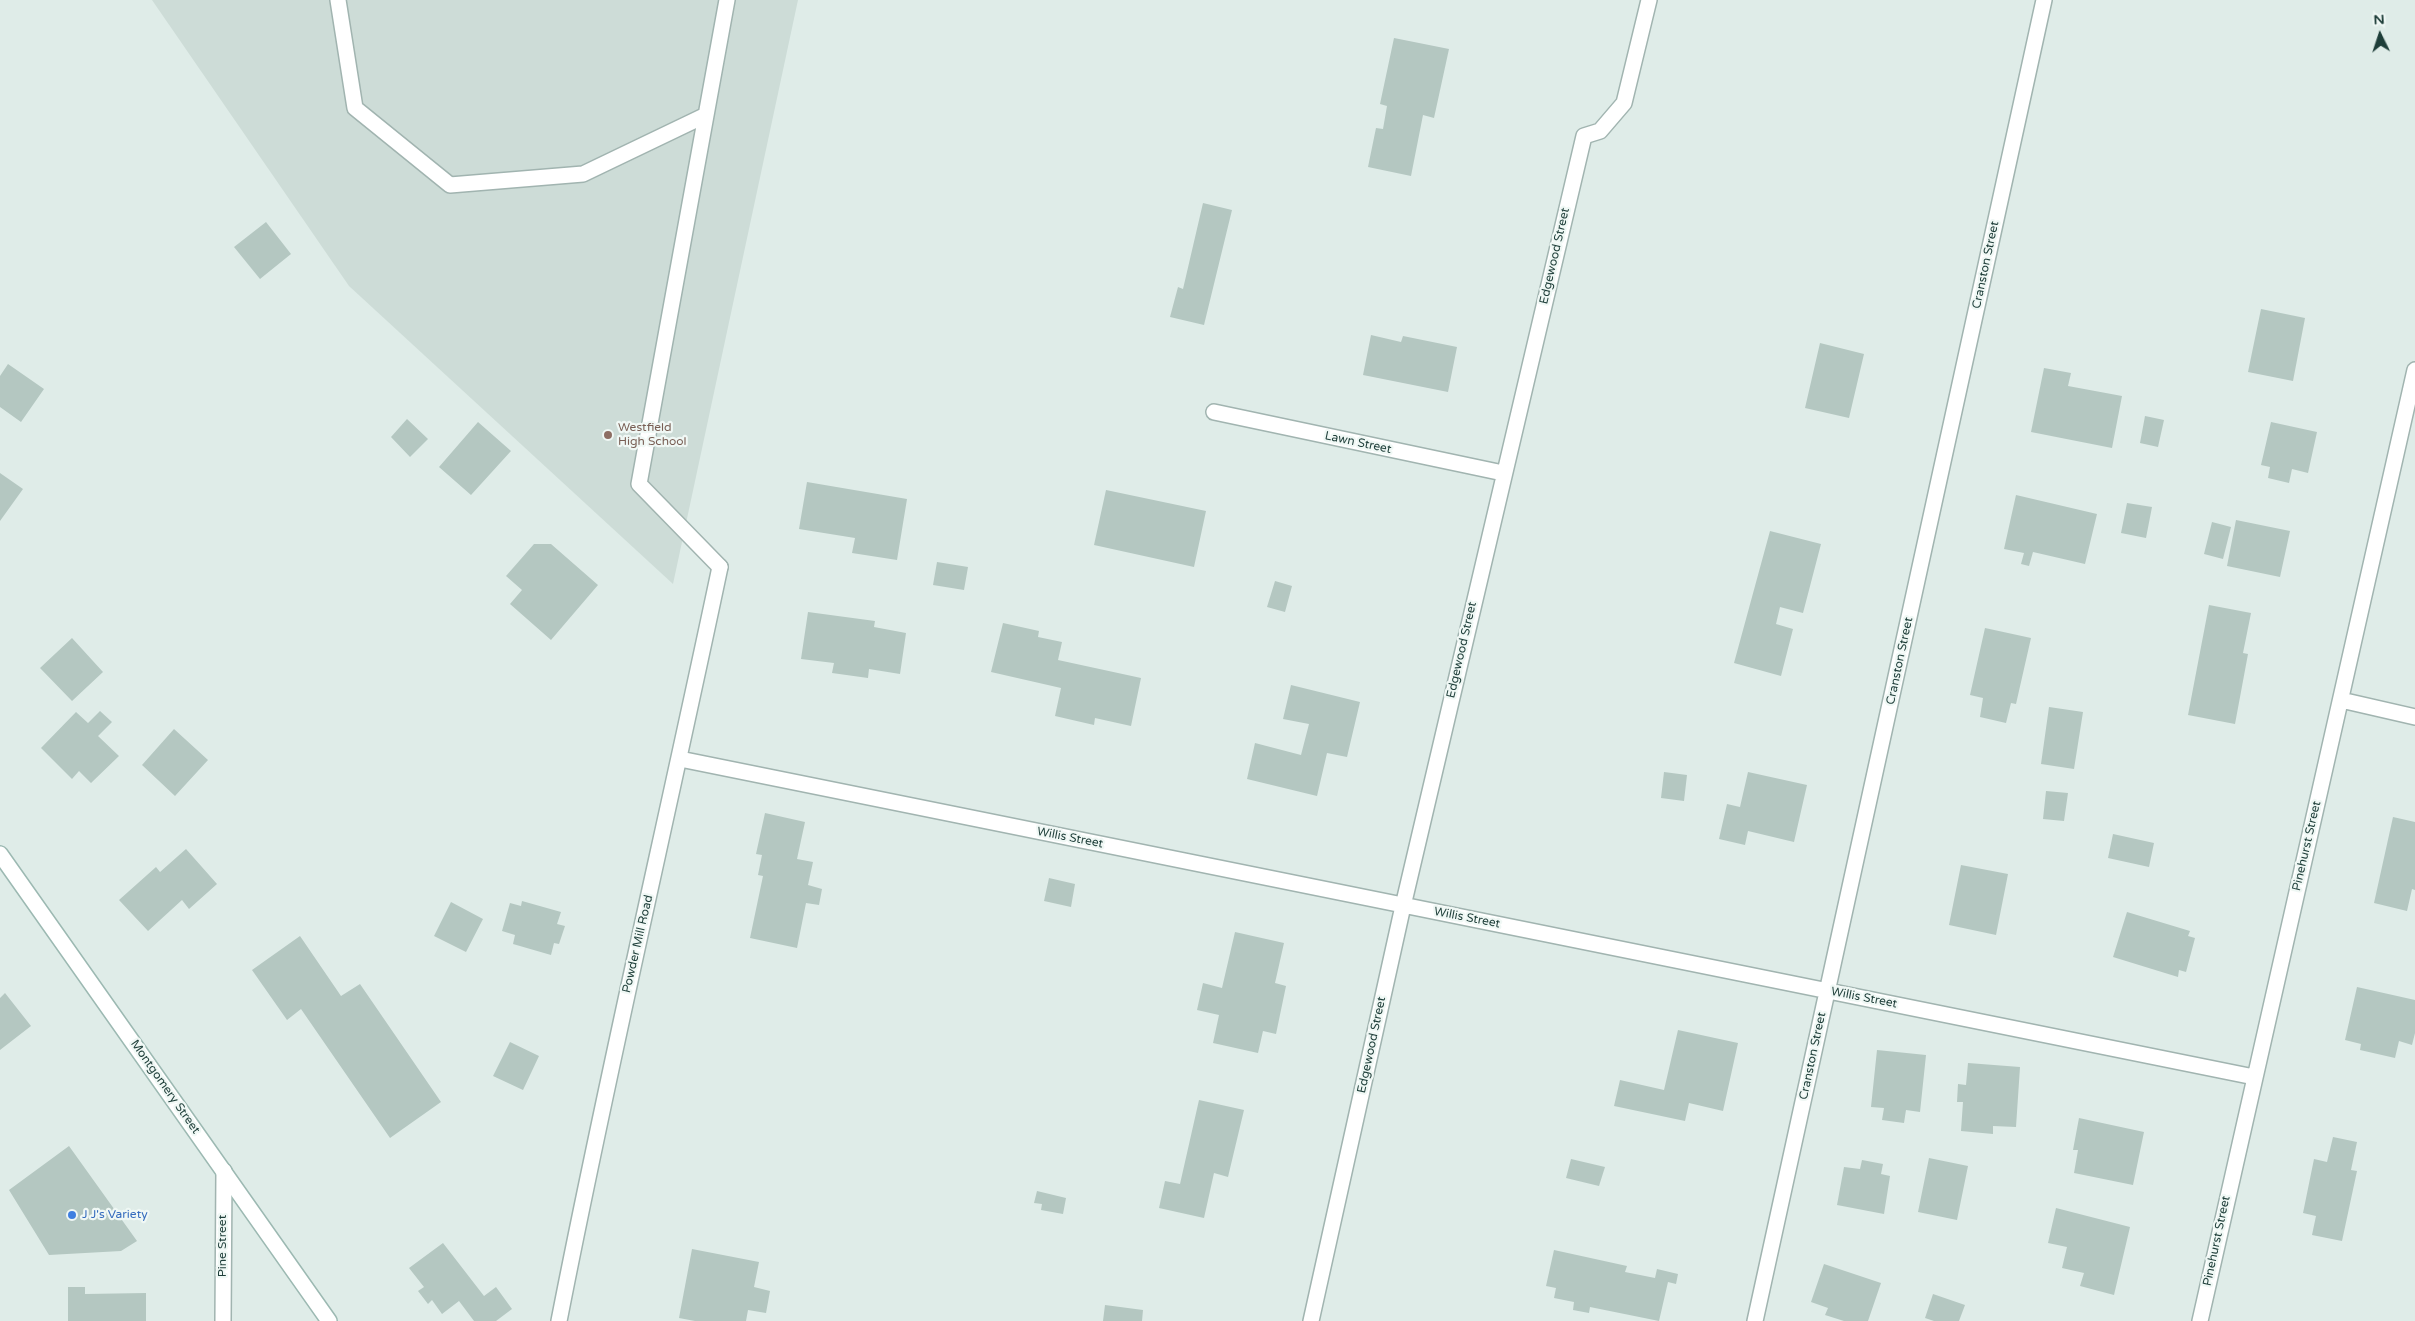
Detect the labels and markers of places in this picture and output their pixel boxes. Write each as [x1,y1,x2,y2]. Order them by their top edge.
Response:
place label: Westfield High School [618,421,687,449]
marker: Westfield High School [602,429,614,441]
place label: J J's Variety [82,1208,148,1222]
marker: J J's Variety [66,1209,78,1221]

